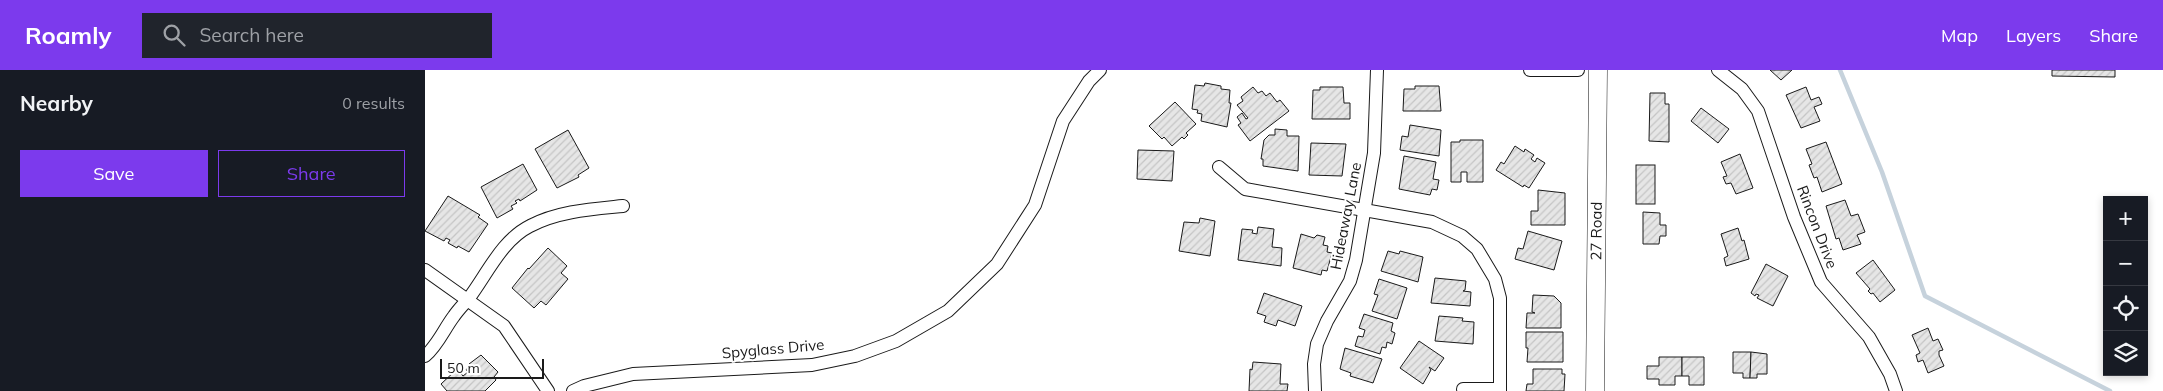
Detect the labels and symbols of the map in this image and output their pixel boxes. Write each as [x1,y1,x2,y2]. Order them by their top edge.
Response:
street label: Hideaway Lane [1326,161,1365,271]
street label: Rincon Drive [1793,183,1842,271]
street label: 27 Road [1586,202,1606,260]
street label: Spyglass Drive [721,335,825,362]
scale bar [440,356,544,379]

